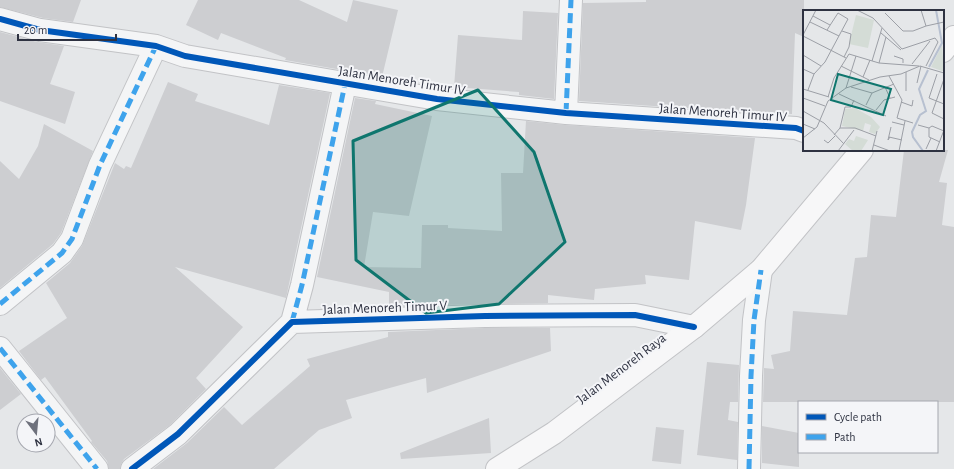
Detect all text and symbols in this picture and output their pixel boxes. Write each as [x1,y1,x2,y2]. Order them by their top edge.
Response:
inset map [803,10,944,151]
scale bar [18,16,116,42]
text: 20 m [24,24,47,36]
street label: Jalan Menoreh Timur IV [337,64,466,98]
street label: Jalan Menoreh Timur IV [658,102,787,124]
street label: Jalan Menoreh Timur V [322,299,448,317]
street label: Jalan Menoreh Raya [574,331,669,407]
legend [798,401,938,453]
text: Cycle path [834,411,882,424]
north arrow [16,413,56,453]
text: Path [834,431,856,443]
text: N [33,436,44,448]

